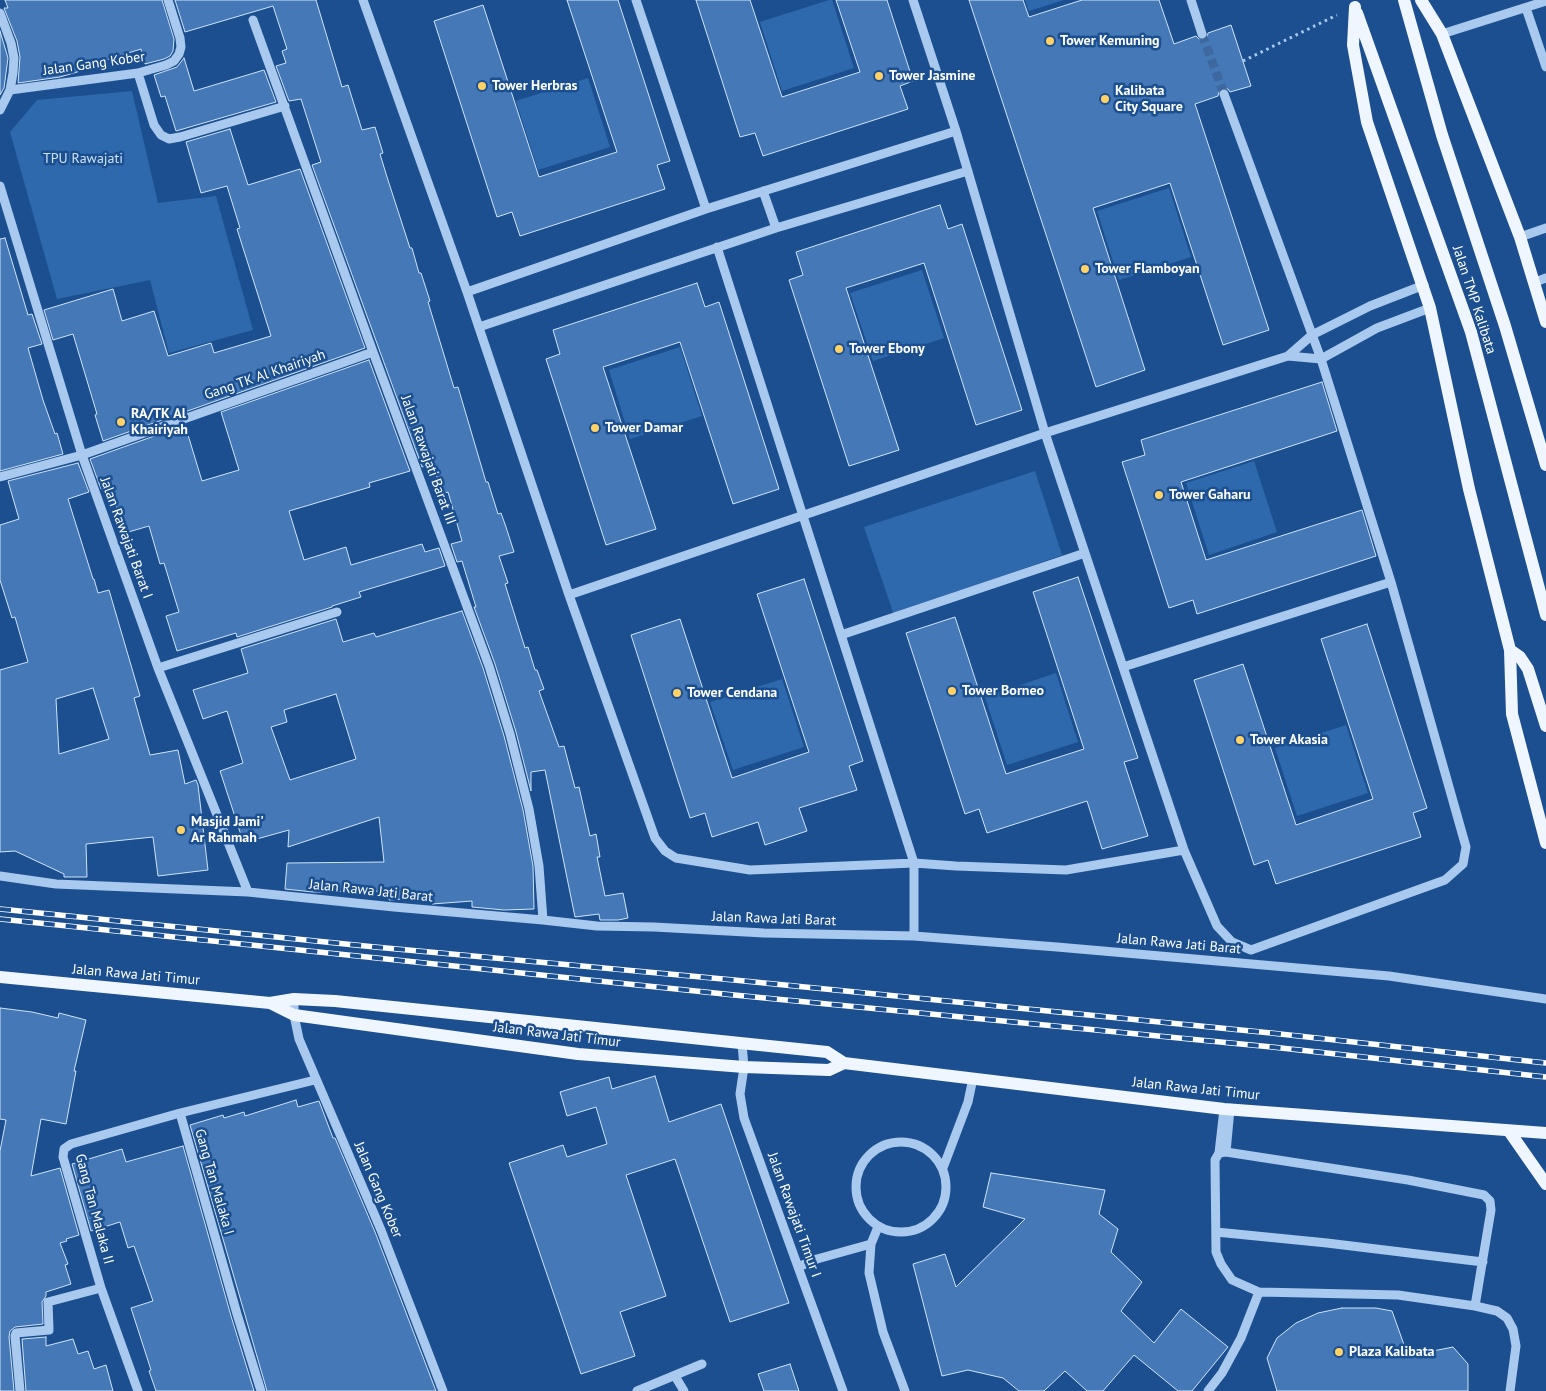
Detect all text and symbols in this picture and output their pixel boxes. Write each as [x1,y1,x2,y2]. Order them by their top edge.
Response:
place label: Tower Kemuning [1060,33,1160,49]
marker: Tower Kemuning [1044,35,1056,47]
street label: Jalan Gang Kober [42,49,146,79]
place label: Tower Jasmine [889,68,975,84]
marker: Tower Jasmine [873,70,885,82]
place label: Tower Herbras [492,78,577,94]
marker: Tower Herbras [476,80,488,92]
place label: Kalibata City Square [1115,83,1183,115]
marker: Kalibata City Square [1099,93,1111,105]
park label: TPU Rawajati [43,151,123,167]
street label: Jalan TMP Kalibata [1449,244,1499,356]
place label: Tower Flamboyan [1095,261,1200,277]
marker: Tower Flamboyan [1079,263,1091,275]
place label: Tower Ebony [849,341,925,357]
marker: Tower Ebony [833,343,845,355]
street label: Gang TK Al Khairiyah [202,346,328,404]
street label: Jalan Rawajati Barat III [397,393,459,527]
place label: RA/TK Al Khairiyah [131,406,188,438]
marker: RA/TK Al Khairiyah [115,416,127,428]
place label: Tower Damar [605,420,683,436]
marker: Tower Damar [589,422,601,434]
street label: Jalan Rawajati Barat I [96,475,156,601]
place label: Tower Gaharu [1169,487,1251,503]
marker: Tower Gaharu [1153,489,1165,501]
place label: Tower Borneo [962,683,1044,699]
place label: Tower Cendana [687,685,777,701]
marker: Tower Borneo [946,685,958,697]
marker: Tower Cendana [671,687,683,699]
place label: Tower Akasia [1250,732,1328,748]
marker: Tower Akasia [1234,734,1246,746]
place label: Masjid Jami' Ar Rahmah [191,814,264,846]
marker: Masjid Jami' Ar Rahmah [175,824,187,836]
street label: Jalan Rawa Jati Barat [308,876,434,906]
street label: Jalan Rawa Jati Barat [712,908,836,930]
street label: Jalan Rawa Jati Barat [1116,930,1242,958]
street label: Jalan Rawa Jati Timur [72,961,200,989]
street label: Jalan Rawa Jati Timur [492,1019,622,1051]
street label: Jalan Rawa Jati Timur [1131,1074,1261,1104]
street label: Gang Tan Malaka I [191,1127,237,1237]
street label: Jalan Gang Kober [350,1139,406,1241]
street label: Jalan Rawajati Timur I [764,1150,824,1280]
street label: Gang Tan Malaka II [71,1152,117,1266]
place label: Plaza Kalibata [1349,1344,1434,1360]
marker: Plaza Kalibata [1333,1346,1345,1358]

